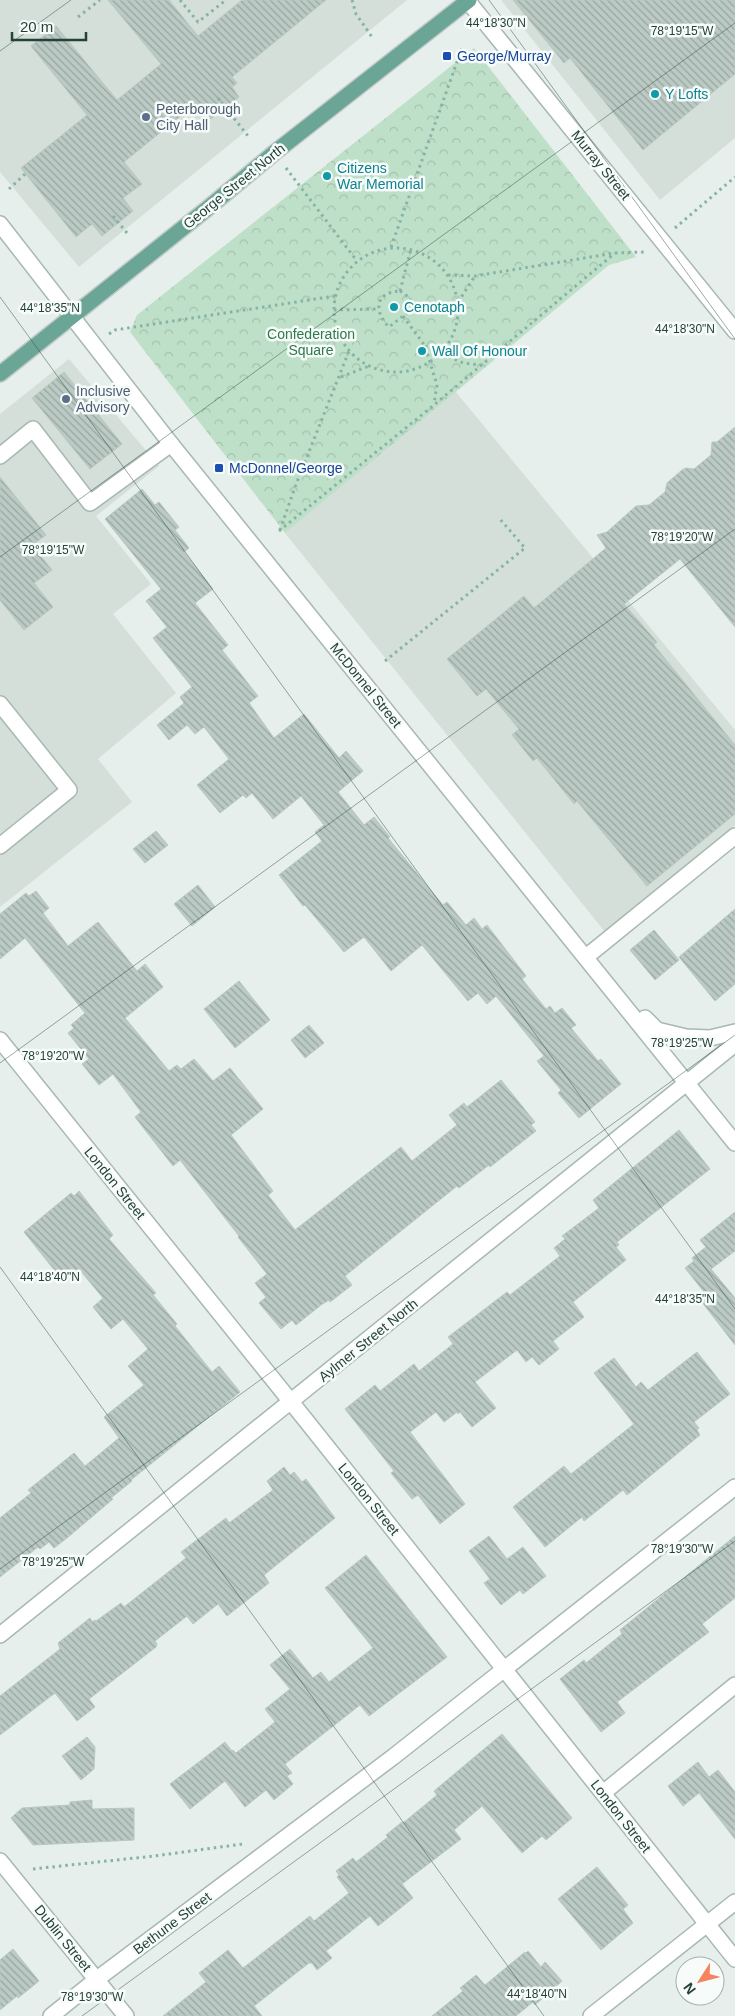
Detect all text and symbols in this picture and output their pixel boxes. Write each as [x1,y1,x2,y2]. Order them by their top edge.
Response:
scale bar [12,10,86,42]
text: 44°18'30"N [466,16,526,30]
text: 20 m [20,18,53,35]
text: 78°19'15"W [651,24,714,38]
place label: George/Murray [457,48,551,64]
marker: George/Murray [441,50,453,62]
place label: Y Lofts [665,86,708,102]
marker: Y Lofts [649,88,661,100]
place label: Peterborough City Hall [156,101,241,133]
marker: Peterborough City Hall [140,111,152,123]
street label: Murray Street [568,127,634,203]
street label: George Street North [180,140,288,232]
place label: Citizens War Memorial [337,160,424,192]
marker: Citizens War Memorial [321,170,333,182]
place label: Cenotaph [404,299,465,315]
text: 44°18'35"N [20,301,80,315]
marker: Cenotaph [388,301,400,313]
text: 44°18'30"N [655,322,715,336]
park label: Confederation Square [267,326,355,358]
place label: Wall Of Honour [432,343,528,359]
marker: Wall Of Honour [416,345,428,357]
place label: Inclusive Advisory [76,383,131,415]
marker: Inclusive Advisory [60,393,72,405]
place label: McDonnel/George [229,460,343,476]
marker: McDonnel/George [213,462,225,474]
text: 78°19'20"W [651,530,714,544]
text: 78°19'15"W [22,543,85,557]
street label: McDonnel Street [327,639,405,731]
text: 78°19'25"W [651,1036,714,1050]
text: 78°19'20"W [22,1049,85,1063]
street label: London Street [81,1144,149,1222]
text: 44°18'40"N [20,1270,80,1284]
text: 44°18'35"N [655,1292,715,1306]
street label: Aylmer Street North [315,1295,421,1385]
street label: London Street [335,1460,403,1538]
text: 78°19'30"W [651,1542,714,1556]
text: 78°19'25"W [22,1555,85,1569]
street label: London Street [588,1776,654,1856]
street label: Bethune Street [130,1888,214,1957]
street label: Dublin Street [31,1902,95,1975]
north arrow [675,1956,725,2006]
text: N [680,1980,699,1997]
text: 44°18'40"N [507,1987,567,2001]
text: 78°19'30"W [61,1990,124,2004]

